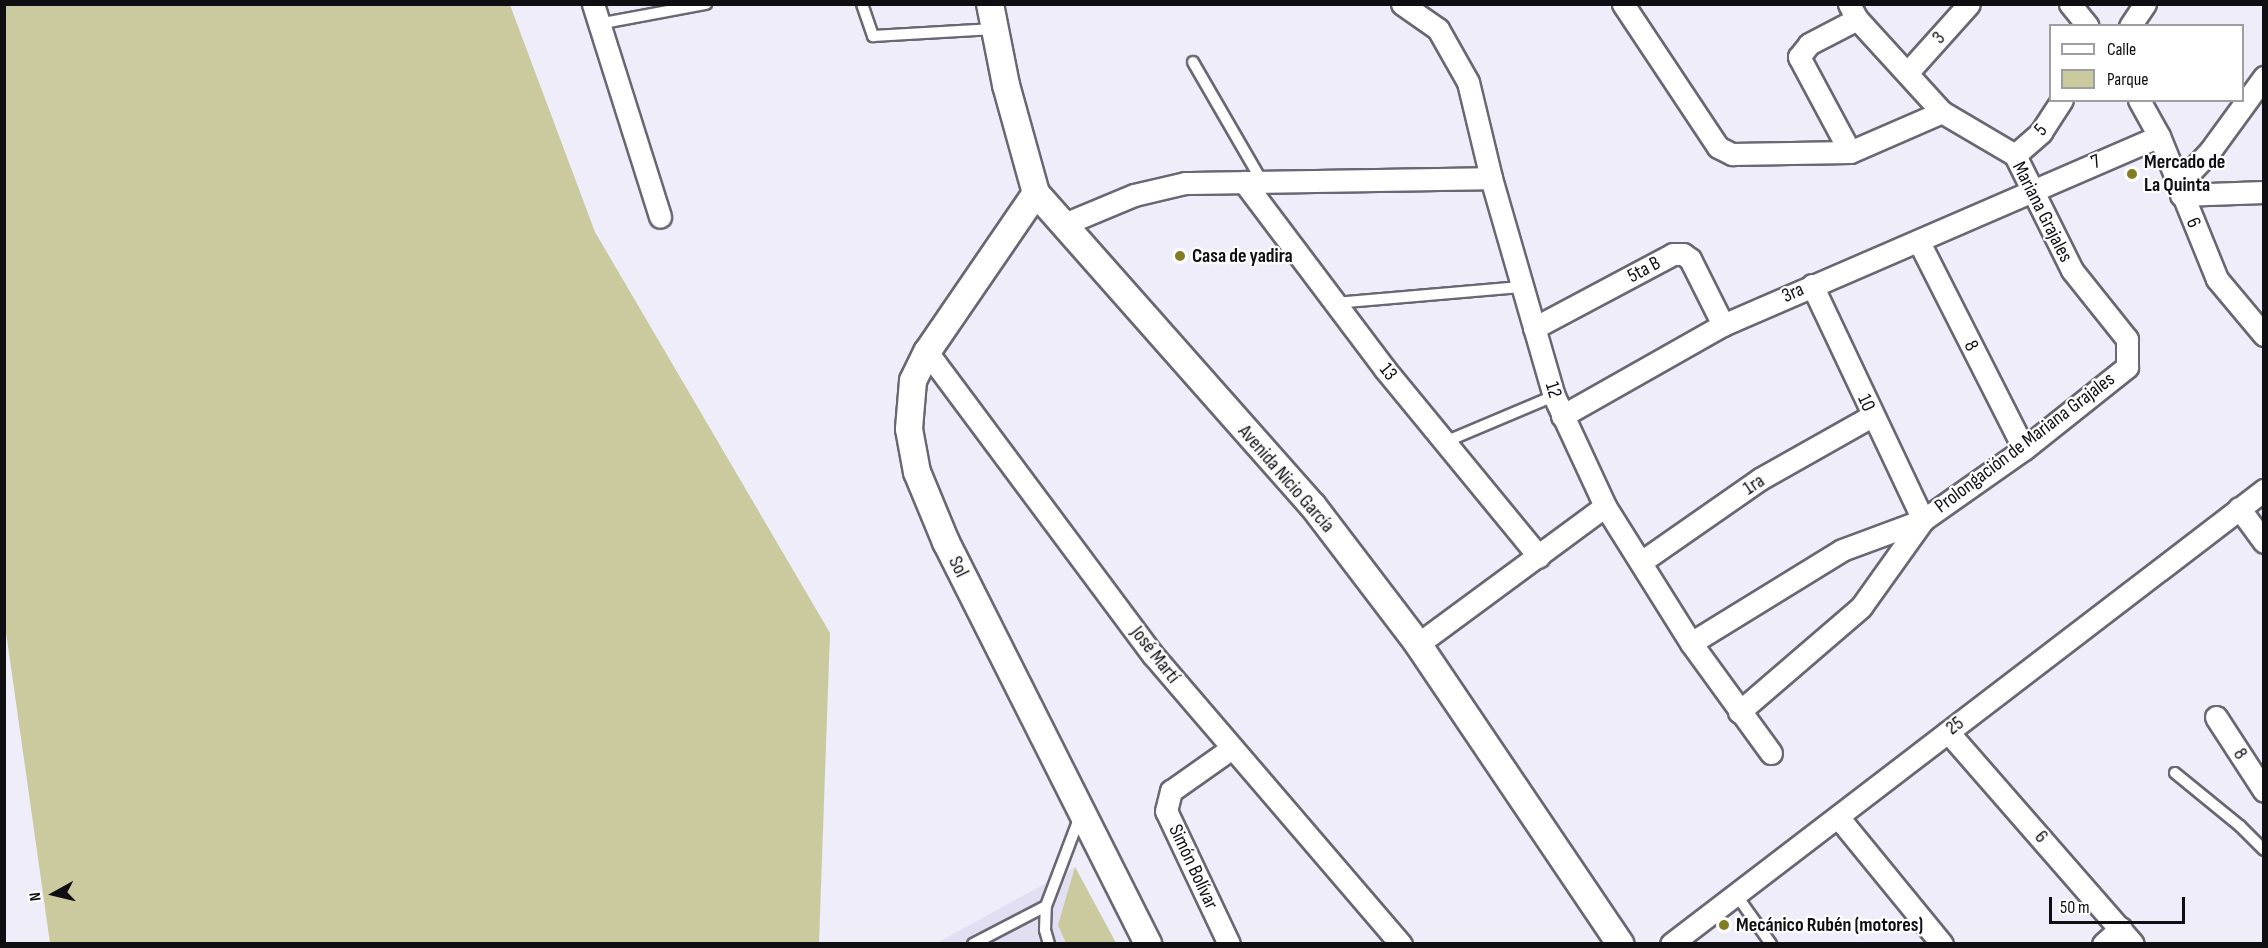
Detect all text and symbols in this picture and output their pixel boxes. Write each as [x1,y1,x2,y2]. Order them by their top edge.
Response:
legend [2049,24,2244,102]
street label: 3 [1927,27,1951,49]
text: Calle [2107,39,2136,60]
text: Parque [2107,69,2148,90]
street label: 5 [2029,119,2053,141]
street label: 7 [2088,149,2104,175]
place label: Mercado de La Quinta [2144,150,2225,197]
street label: Mariana Grajales [2006,158,2078,266]
marker: Mercado de La Quinta [2125,167,2139,181]
street label: 6 [2180,214,2206,232]
place label: Casa de yadira [1192,244,1293,268]
marker: Casa de yadira [1173,249,1187,263]
street label: 5ta B [1623,251,1665,289]
street label: 3ra [1778,278,1808,308]
street label: 8 [1958,337,1984,355]
street label: 13 [1374,358,1402,386]
street label: Prolongación de Mariana Grajales [1930,368,2120,518]
street label: 12 [1539,379,1567,401]
street label: 10 [1852,391,1880,415]
street label: Avenida Nicio García [1233,420,1339,538]
street label: 1ra [1739,469,1769,501]
street label: Sol [943,552,973,582]
street label: José Martí [1125,622,1185,688]
street label: 25 [1941,712,1969,740]
street label: 8 [2228,744,2252,764]
street label: Simón Bolívar [1163,821,1223,913]
street label: 6 [2029,826,2053,848]
north arrow [24,864,84,924]
scale bar [2052,885,2188,923]
text: N [26,891,46,902]
text: 50 m [2060,897,2090,918]
place label: Mecánico Rubén (motores) [1736,913,1923,937]
marker: Mecánico Rubén (motores) [1717,918,1731,932]

